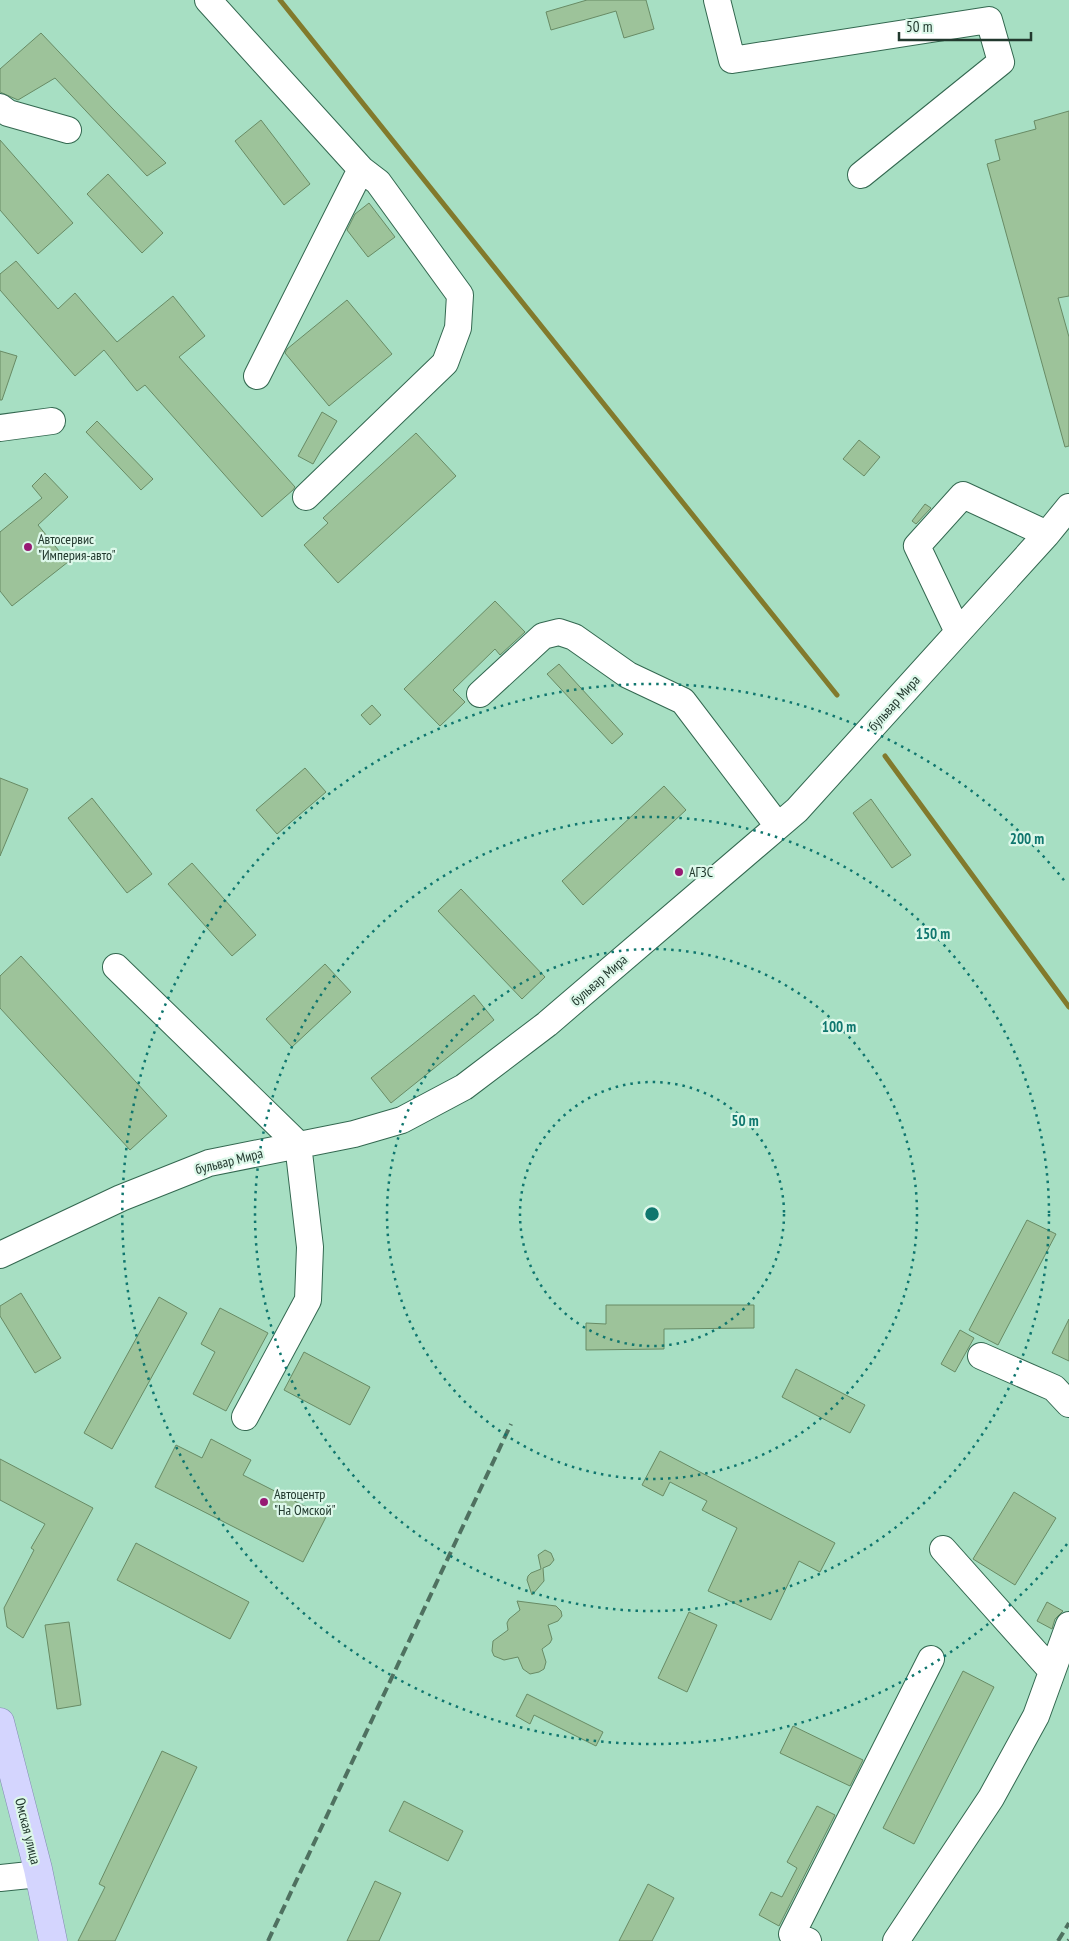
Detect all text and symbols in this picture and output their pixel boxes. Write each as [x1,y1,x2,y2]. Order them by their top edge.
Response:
scale bar [899,10,1032,42]
text: 50 m [906,17,932,36]
place label: Автосервис "Империя-авто" [38,530,115,564]
marker: Автосервис "Империя-авто" [22,541,34,553]
street label: бульвар Мира [864,671,924,735]
text: 200 m [1010,829,1044,848]
place label: АГЗС [689,863,714,881]
marker: АГЗС [673,866,685,878]
text: 150 m [916,924,950,943]
street label: бульвар Мира [567,951,631,1009]
text: 100 m [822,1017,856,1036]
text: 50 m [731,1111,759,1130]
street label: бульвар Мира [193,1144,265,1178]
centre of rings [643,1205,661,1223]
place label: Автоцентр "На Омской" [274,1485,336,1519]
marker: Автоцентр "На Омской" [258,1496,270,1508]
street label: Омская улица [11,1796,45,1866]

